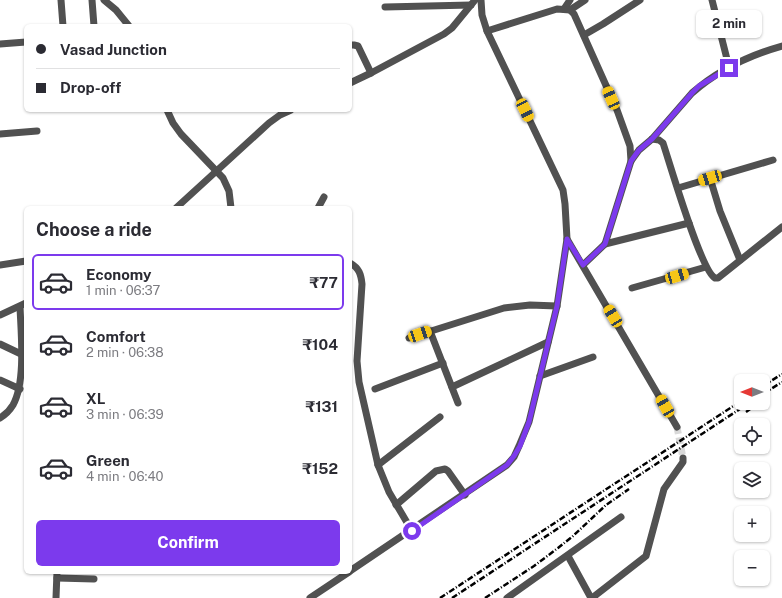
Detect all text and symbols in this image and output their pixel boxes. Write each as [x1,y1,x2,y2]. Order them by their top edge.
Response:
callout: 2 min [696,10,762,38]
text: 2 min [712,16,746,31]
text: Vasad Junction [60,41,167,58]
route end [720,59,738,77]
text: Drop-off [60,79,121,96]
car [601,85,621,111]
car [514,97,536,123]
car [697,169,723,187]
text: Choose a ride [36,219,152,240]
icon: car [38,264,74,300]
text: Economy [86,266,151,283]
car [664,267,690,285]
text: ₹77 [309,274,338,291]
text: 1 min · 06:37 [86,283,160,298]
car [602,303,624,329]
car [407,324,433,344]
icon: car [38,326,74,362]
text: Comfort [86,328,146,345]
text: ₹104 [302,336,338,353]
text: 2 min · 06:38 [86,345,164,360]
north arrow [734,374,770,410]
map controls [734,374,770,586]
icon: car [38,388,74,424]
text: XL [86,390,105,407]
car [654,393,676,419]
text: ₹131 [306,398,338,415]
text: 3 min · 06:39 [86,407,164,422]
button: locate [734,418,770,454]
icon: car [38,450,74,486]
text: Green [86,452,130,469]
text: ₹152 [302,460,338,477]
button: layers [734,462,770,498]
text: 4 min · 06:40 [86,469,164,484]
button: + [734,506,770,542]
button: Confirm [36,520,340,566]
route start [403,522,421,540]
button: − [734,550,770,586]

